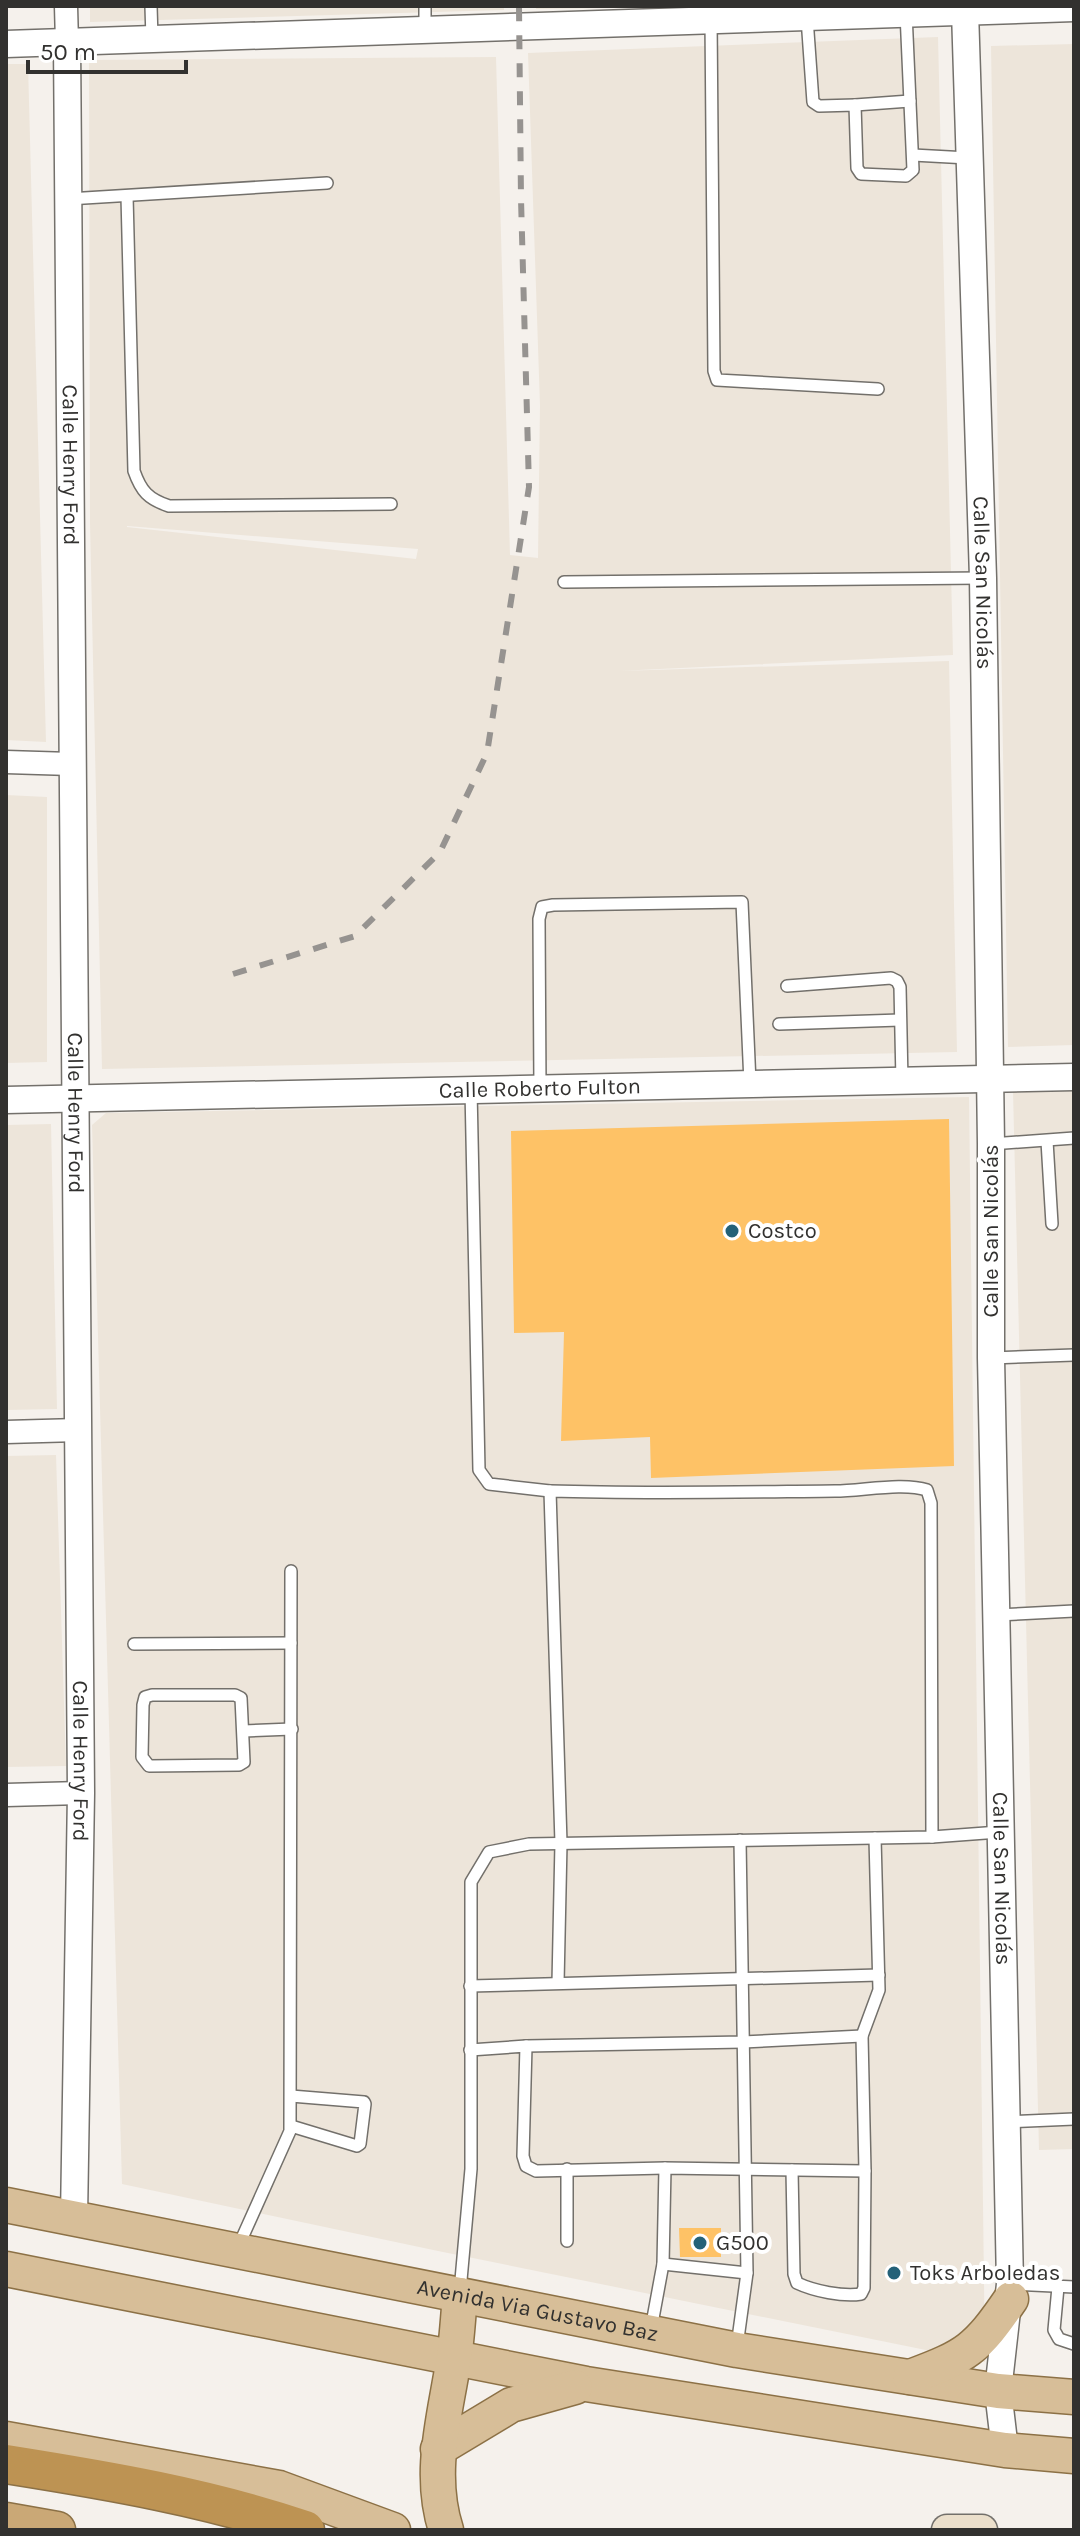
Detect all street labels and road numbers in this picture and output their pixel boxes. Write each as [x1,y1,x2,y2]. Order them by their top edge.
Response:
street label: Calle Henry Ford [57,384,84,546]
street label: Calle San Nicolás [967,496,997,670]
street label: Calle Henry Ford [62,1032,89,1194]
street label: Calle Roberto Fulton [439,1073,641,1104]
street label: Calle San Nicolás [978,1144,1004,1318]
street label: Calle Henry Ford [67,1680,94,1842]
street label: Calle San Nicolás [987,1792,1016,1965]
street label: Avenida Via Gustavo Baz [415,2274,660,2347]

